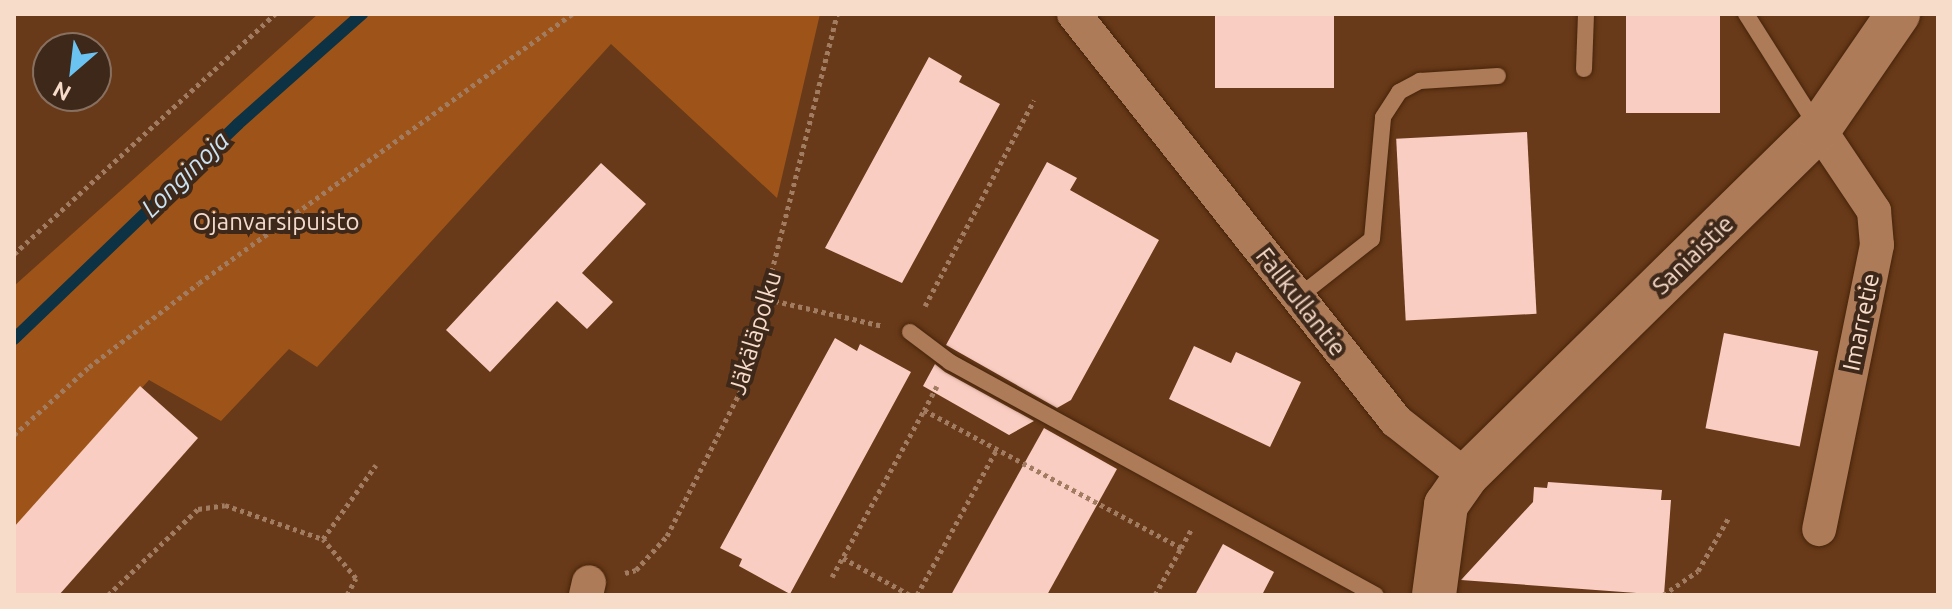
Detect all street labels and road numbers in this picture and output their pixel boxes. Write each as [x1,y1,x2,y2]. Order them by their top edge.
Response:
street label: Saniaistie [1646,209,1740,301]
street label: Fallkullantie [1250,242,1352,362]
street label: Jäkäläpolku [723,268,787,398]
street label: Imarretie [1837,271,1885,373]

